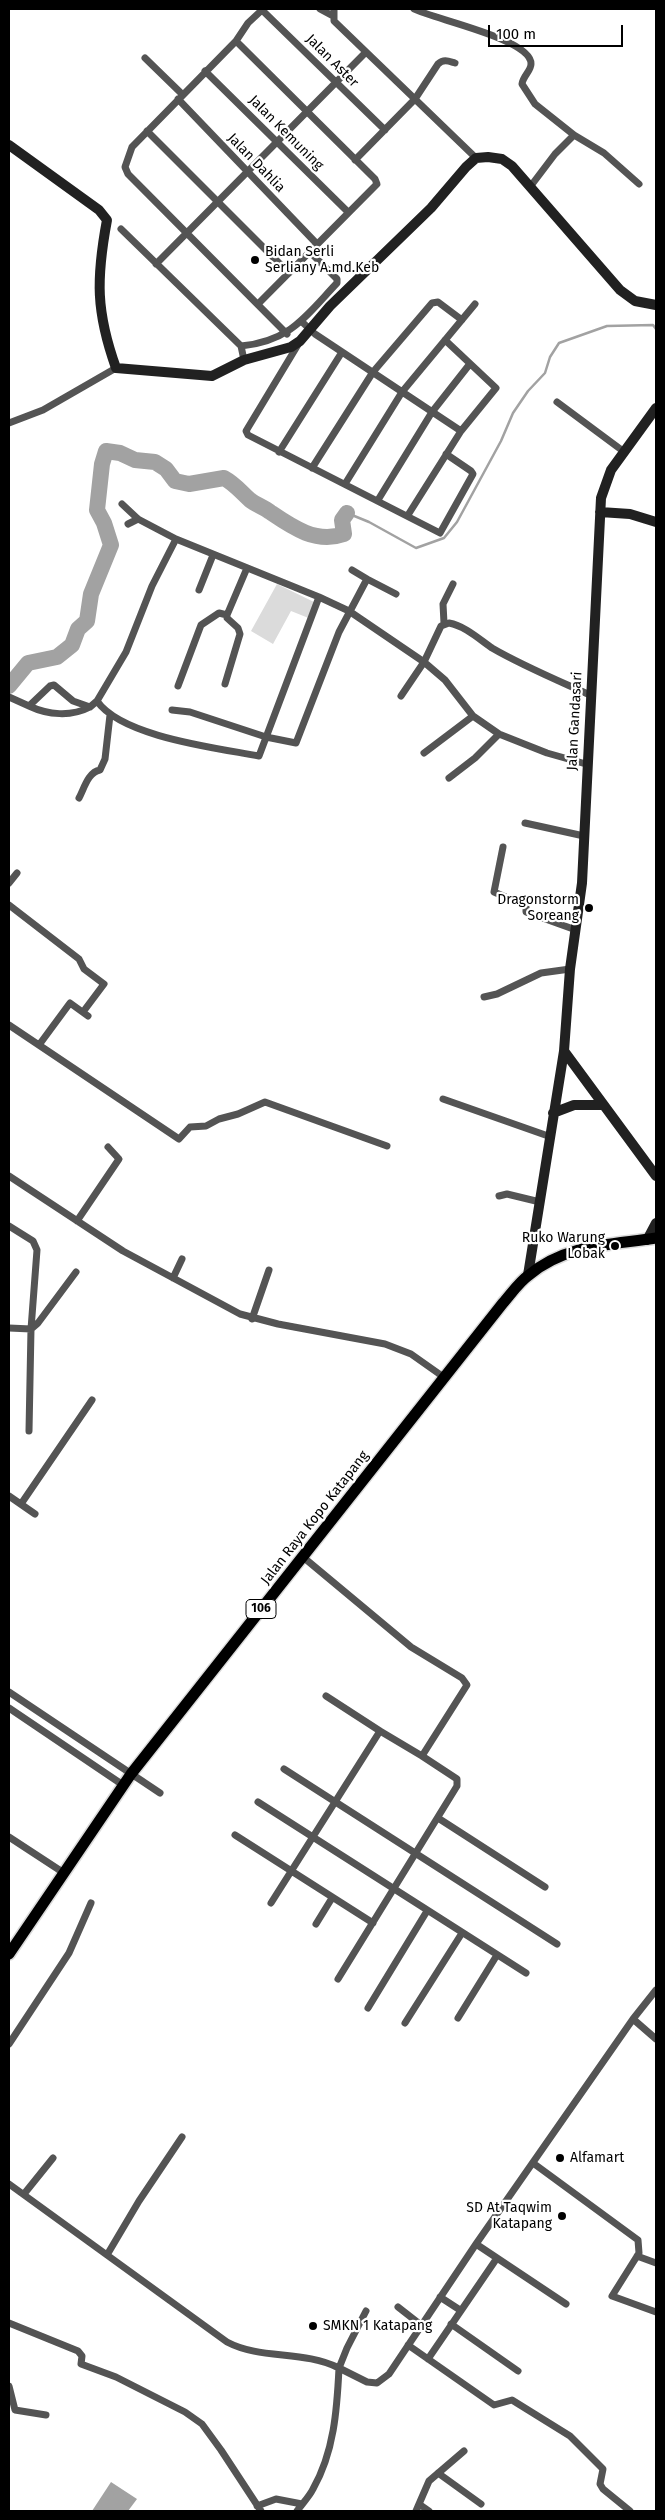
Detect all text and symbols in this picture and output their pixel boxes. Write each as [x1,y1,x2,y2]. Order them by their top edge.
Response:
scale bar [490,15,625,47]
text: 100 m [496,25,536,43]
street label: Jalan Aster [302,31,362,91]
street label: Jalan Kemuning [245,92,327,174]
street label: Jalan Dahlia [224,130,288,196]
place label: Bidan Serli Serliany A.md.Keb [265,244,379,276]
marker: Bidan Serli Serliany A.md.Keb [249,254,261,266]
street label: Jalan Gandasari [564,671,586,771]
place label: Dragonstorm Soreang [497,892,579,924]
marker: Dragonstorm Soreang [583,902,595,914]
place label: Ruko Warung Lobak [522,1230,605,1262]
marker: Ruko Warung Lobak [609,1240,621,1252]
street label: Jalan Raya Kopo Katapang [258,1448,372,1588]
road number: 106 [246,1600,276,1618]
place label: Alfamart [570,2150,624,2166]
marker: Alfamart [554,2152,566,2164]
place label: SD At Taqwim Katapang [466,2200,552,2232]
marker: SD At Taqwim Katapang [556,2210,568,2222]
place label: SMKN 1 Katapang [323,2318,432,2334]
marker: SMKN 1 Katapang [307,2320,319,2332]

